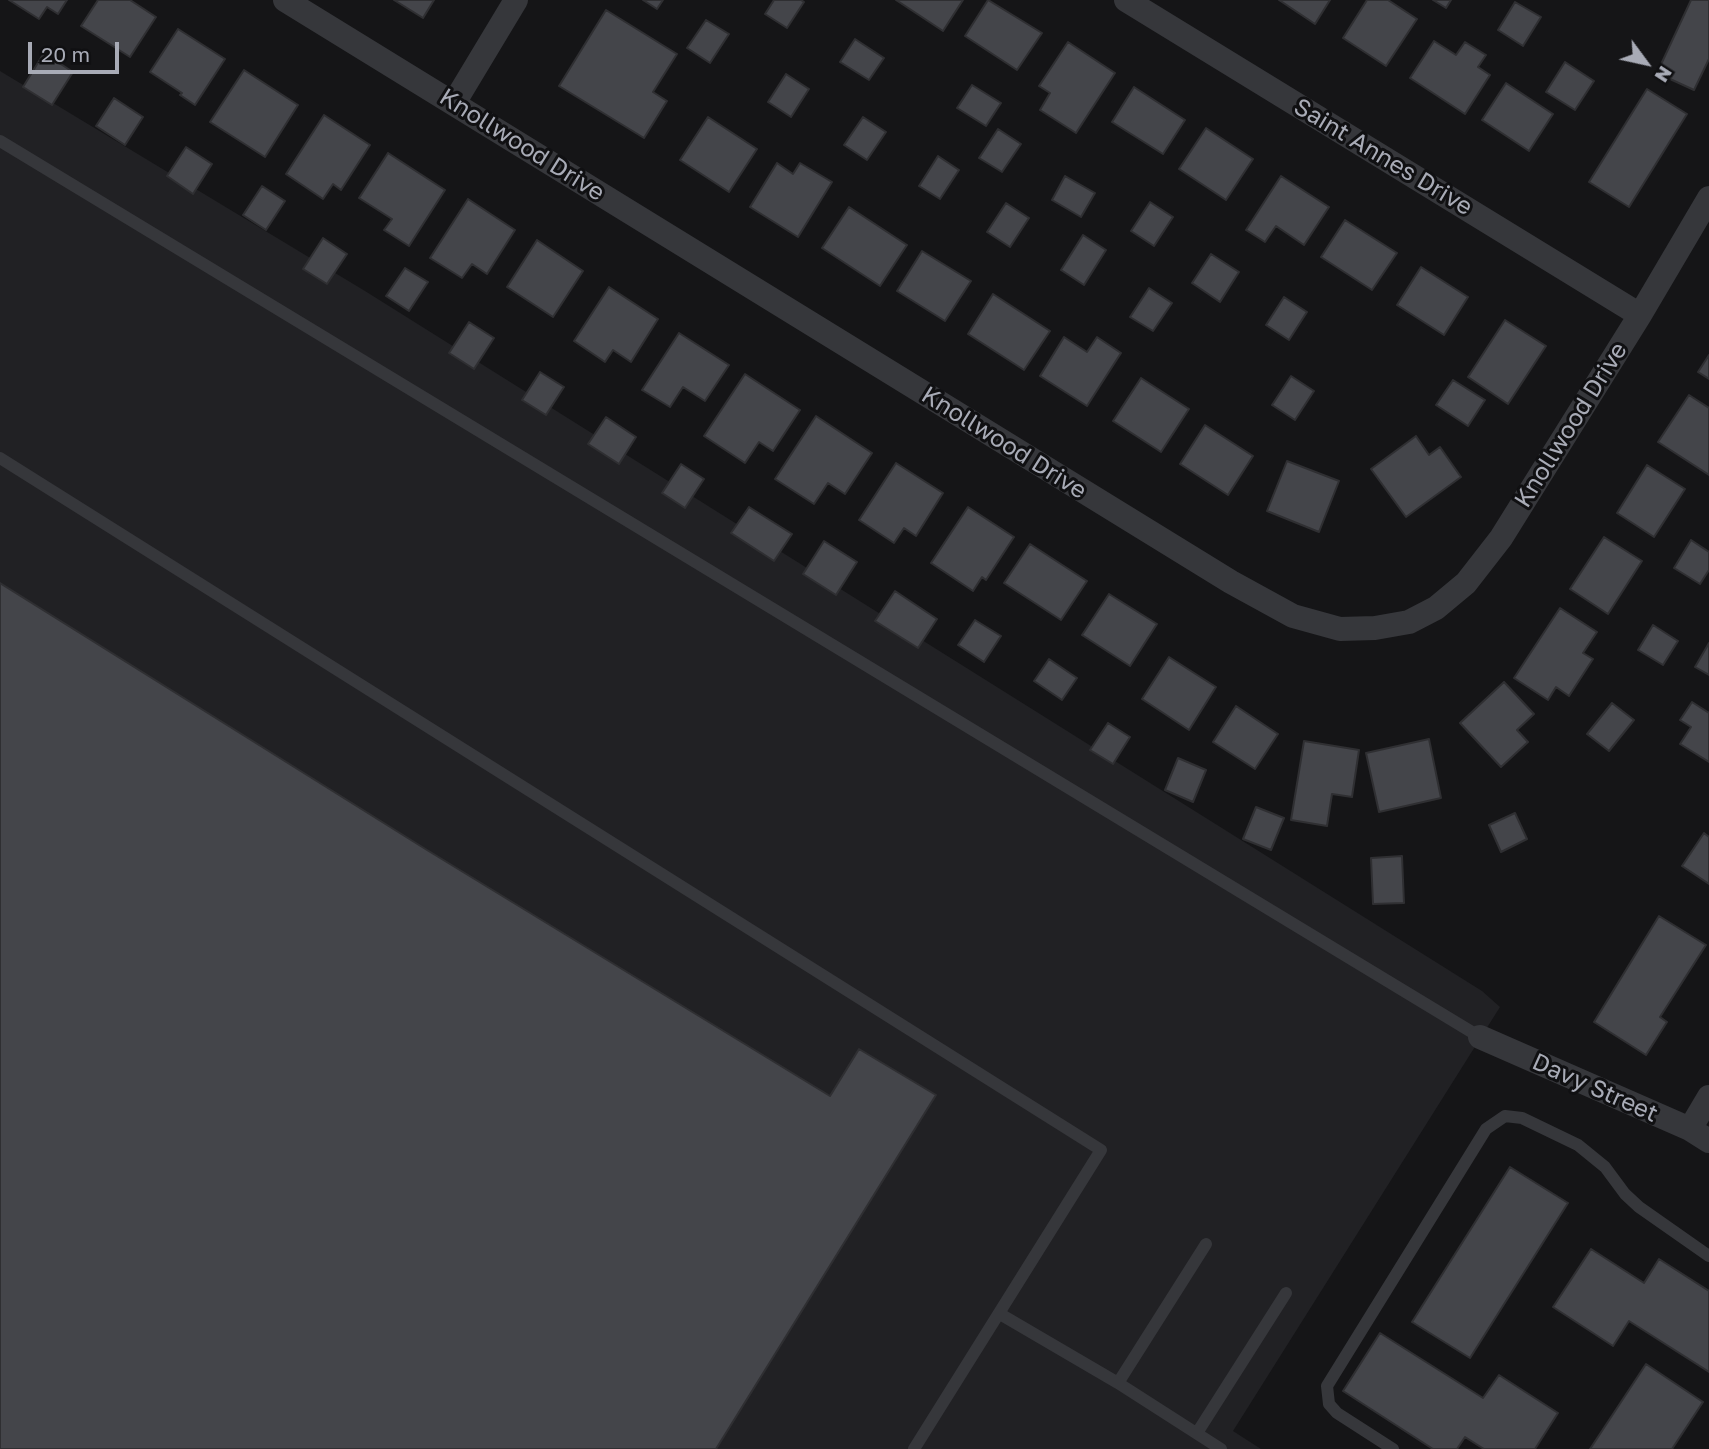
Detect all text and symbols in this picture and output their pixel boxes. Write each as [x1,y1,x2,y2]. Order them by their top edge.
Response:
scale bar [32,28,122,72]
north arrow [1611,28,1681,98]
text: 20 m [41,41,90,67]
text: N [1650,62,1678,87]
street label: Knollwood Drive [434,83,610,207]
street label: Saint Annes Drive [1289,92,1477,222]
street label: Knollwood Drive [1509,337,1633,513]
street label: Knollwood Drive [916,381,1092,505]
street label: Davy Street [1528,1047,1662,1129]

